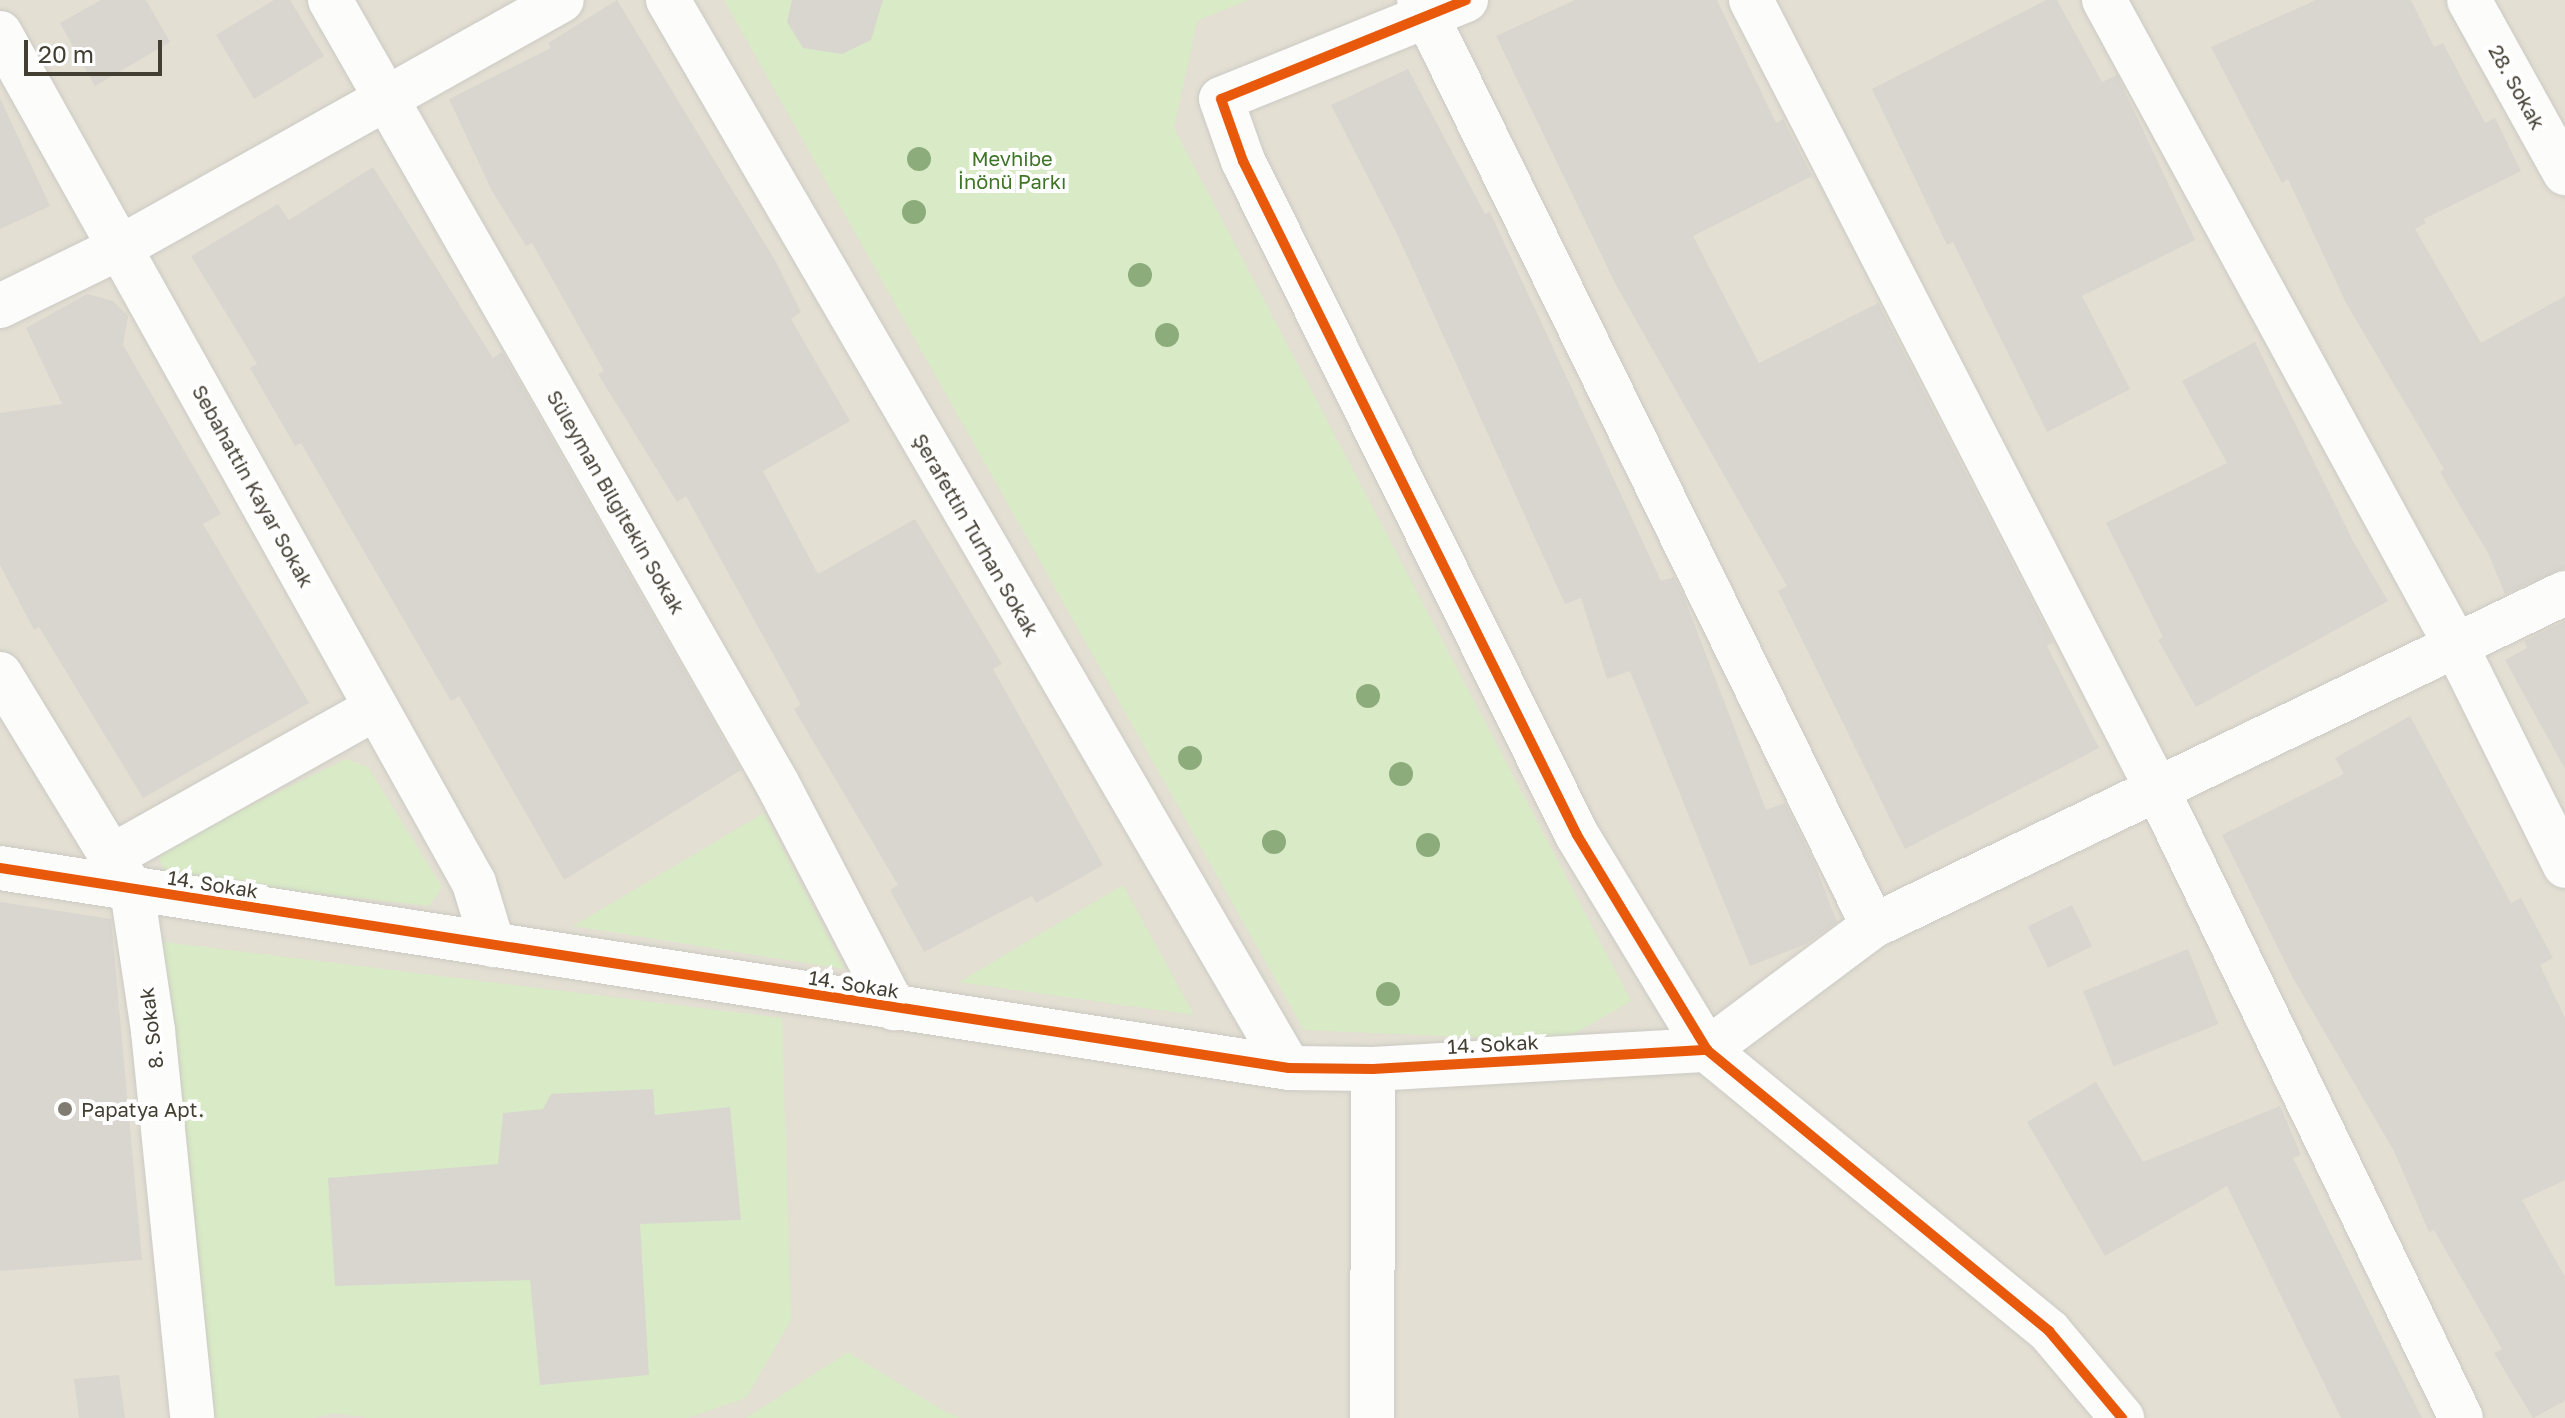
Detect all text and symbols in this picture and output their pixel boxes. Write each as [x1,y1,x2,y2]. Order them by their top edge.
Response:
scale bar [28,24,166,74]
text: 20 m [38,39,94,68]
street label: 28. Sokak [2484,40,2550,134]
park label: Mevhibe İnönü Parkı [958,146,1066,193]
street label: Sebahattin Kayar Sokak [187,381,319,591]
street label: Süleyman Bilgitekin Sokak [542,386,690,618]
street label: Şerafettin Turhan Sokak [908,429,1044,641]
street label: 14. Sokak [166,865,260,903]
street label: 14. Sokak [807,965,901,1003]
street label: 8. Sokak [134,986,168,1070]
street label: 14. Sokak [1447,1030,1539,1058]
place label: Papatya Apt. [81,1097,204,1121]
marker: Papatya Apt. [56,1100,74,1118]

